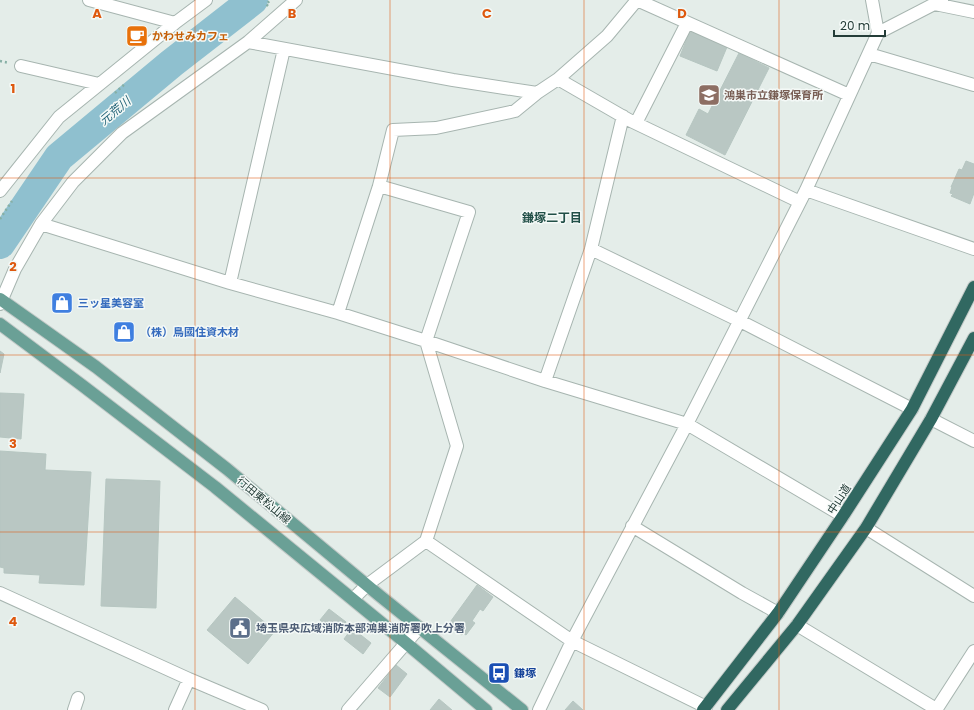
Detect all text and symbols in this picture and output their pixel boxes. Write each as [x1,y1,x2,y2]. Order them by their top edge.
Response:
text: A [92,4,102,23]
text: B [288,4,297,23]
text: C [482,4,492,23]
text: D [677,4,687,23]
scale bar [834,12,885,38]
text: 20 m [840,17,870,34]
cafe icon: かわせみカフェ [124,23,150,49]
place label: かわせみカフェ [152,28,229,44]
text: 1 [11,79,15,98]
school or university icon: 鴻巣市立鎌塚保育所 [696,82,722,108]
place label: 鴻巣市立鎌塚保育所 [724,87,823,103]
water label: 元荒川 [95,91,135,129]
district label: 鎌塚二丁目 [522,209,582,226]
text: 2 [9,257,17,276]
shop icon: 三ッ星美容室 [49,290,75,316]
place label: 三ッ星美容室 [78,295,144,311]
shop icon: （株）鳥國住資木材 [111,319,137,345]
place label: （株）鳥國住資木材 [140,324,239,340]
text: 3 [9,434,17,453]
street label: 行田東松山線 [234,473,294,527]
street label: 中山道 [823,481,855,517]
text: 4 [9,612,18,631]
public building icon: 埼玉県央広域消防本部鴻巣消防署吹上分署 [227,615,253,641]
place label: 埼玉県央広域消防本部鴻巣消防署吹上分署 [256,620,465,636]
bus stop icon: 鎌塚 [486,660,512,686]
place label: 鎌塚 [514,665,537,681]

